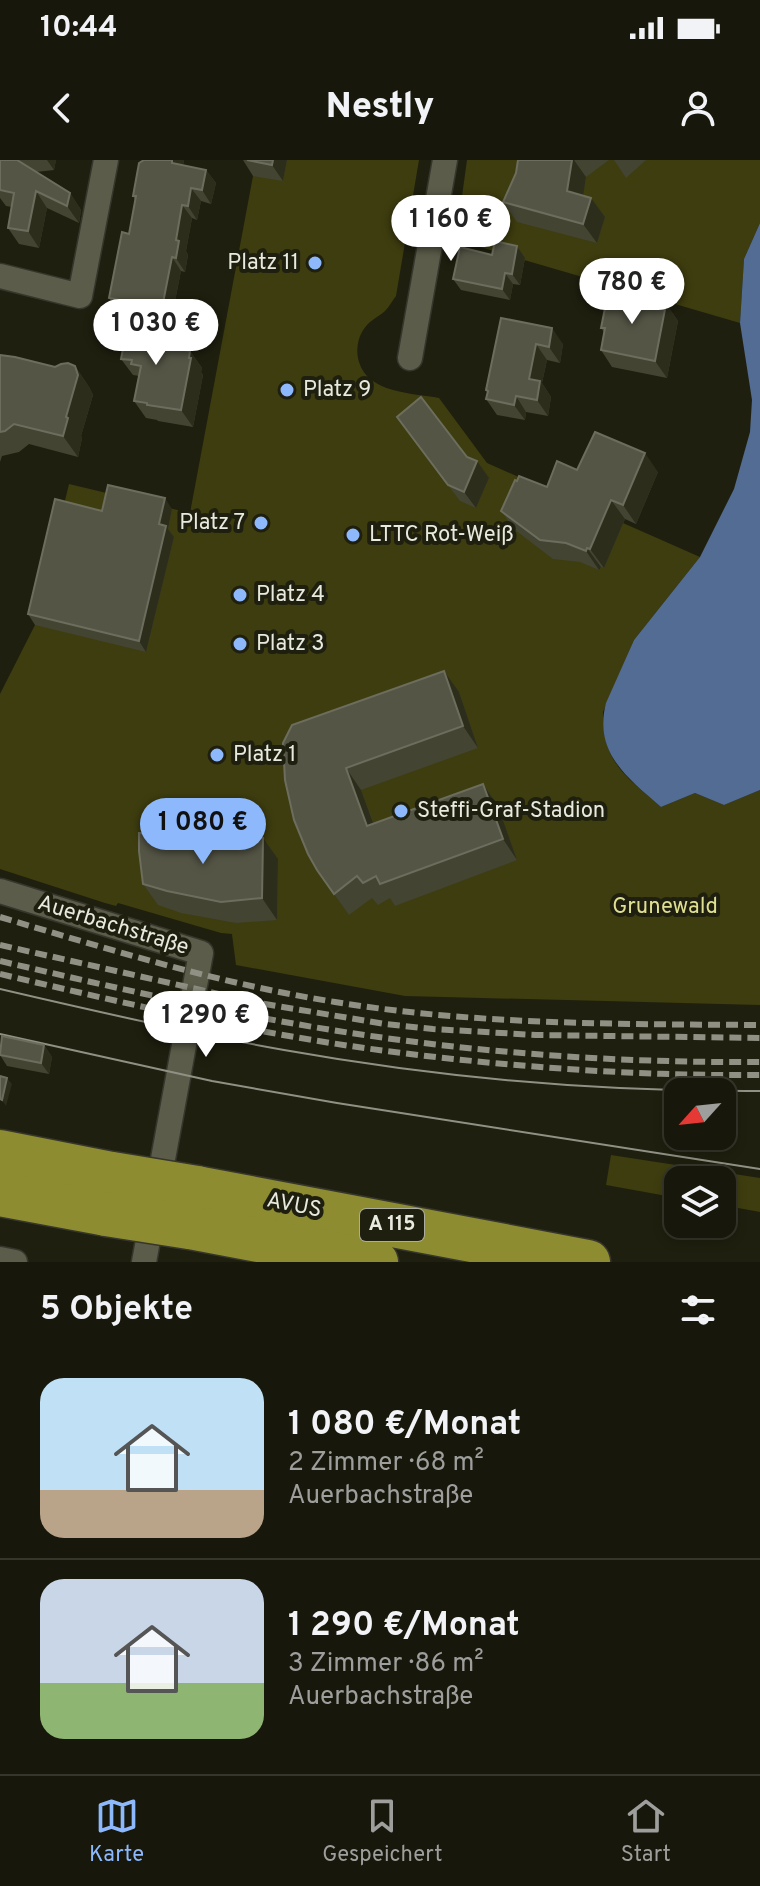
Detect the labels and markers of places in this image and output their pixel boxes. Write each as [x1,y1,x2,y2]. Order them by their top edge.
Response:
pin: 1 160 € [377,195,525,263]
place label: Platz 11 [227,250,299,277]
marker: Platz 11 [306,254,324,272]
pin: 780 € [576,258,688,326]
pin: 1 030 € [82,299,230,367]
place label: Platz 9 [303,377,371,404]
marker: Platz 9 [278,381,296,399]
place label: Platz 7 [179,510,245,537]
marker: Platz 7 [252,514,270,532]
place label: LTTC Rot-Weiß [369,522,514,549]
marker: LTTC Rot-Weiß [344,526,362,544]
place label: Platz 4 [256,582,325,609]
marker: Platz 4 [231,586,249,604]
place label: Platz 3 [256,631,325,658]
marker: Platz 3 [231,635,249,653]
place label: Platz 1 [233,742,296,769]
marker: Platz 1 [208,746,226,764]
pin: 1 080 € [129,798,277,866]
place label: Steffi-Graf-Stadion [417,798,605,825]
marker: Steffi-Graf-Stadion [392,802,410,820]
pin: 1 290 € [132,991,280,1059]

